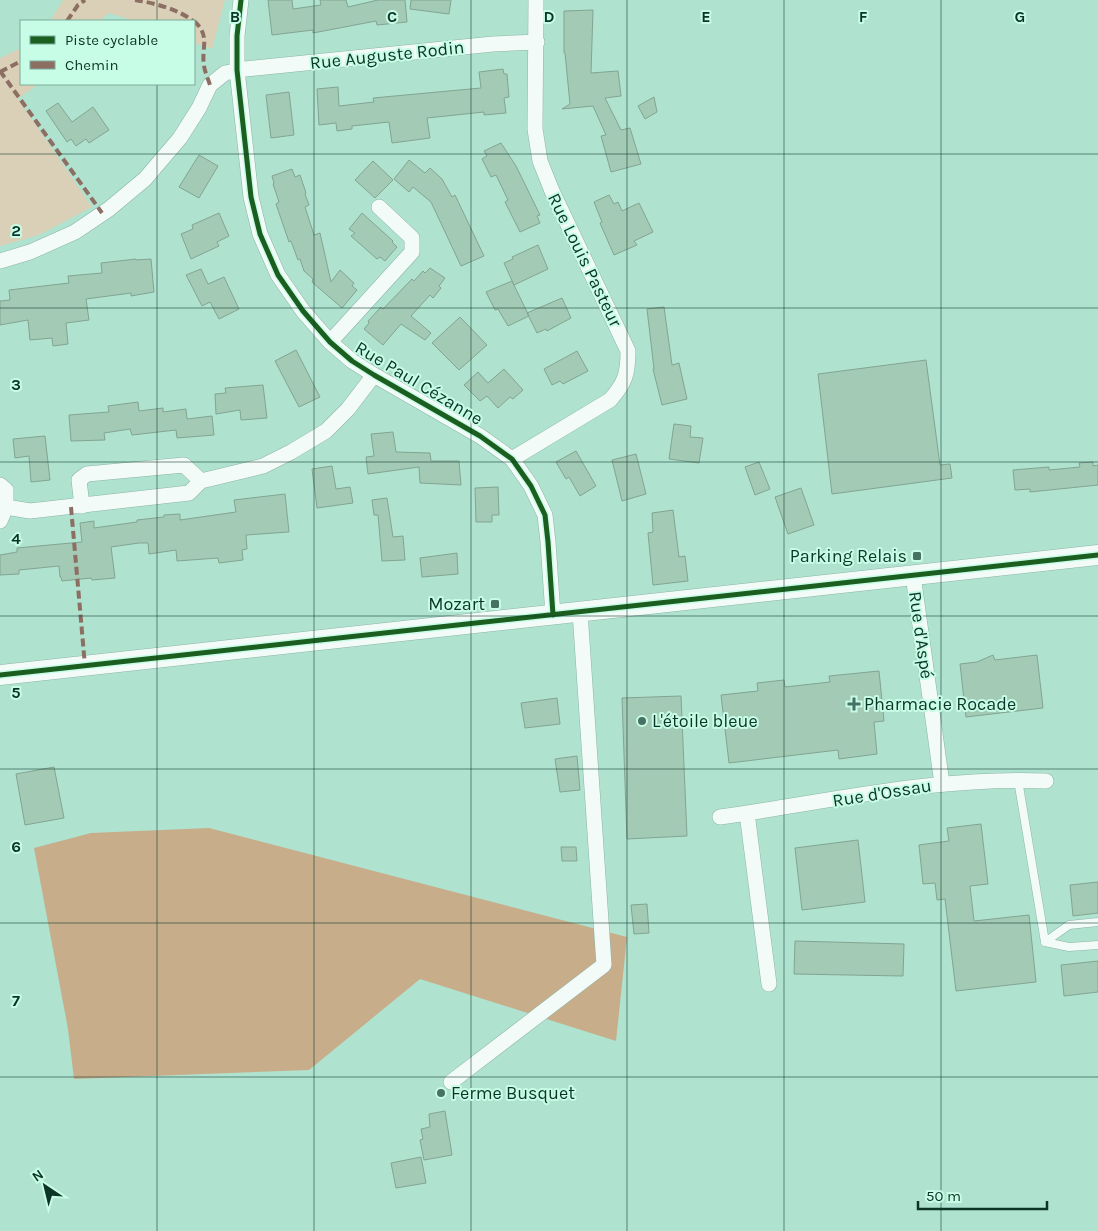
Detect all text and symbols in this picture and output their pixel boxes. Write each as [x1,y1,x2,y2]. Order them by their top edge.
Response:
text: B [230,7,240,26]
text: C [387,7,397,26]
text: D [544,7,555,26]
text: E [701,7,711,26]
text: F [859,7,868,26]
text: G [1015,7,1025,26]
legend [20,20,195,85]
text: Piste cyclable [65,31,158,49]
street label: Rue Auguste Rodin [309,36,465,74]
text: Chemin [65,56,119,74]
street label: Rue Louis Pasteur [543,189,627,331]
text: 2 [11,221,21,240]
street label: Rue Paul Cézanne [351,336,487,430]
text: 3 [11,375,21,394]
text: 4 [11,529,21,548]
place label: Parking Relais [790,545,907,567]
marker: Parking Relais [911,550,923,562]
street label: Rue d'Aspé [904,590,938,680]
place label: Mozart [428,593,485,615]
marker: Mozart [489,598,501,610]
text: 5 [11,683,21,702]
place label: Pharmacie Rocade [864,693,1016,715]
marker: Pharmacie Rocade [848,698,860,710]
place label: L'étoile bleue [652,710,758,732]
marker: L'étoile bleue [636,715,648,727]
street label: Rue d'Ossau [831,774,933,812]
text: 6 [11,837,21,856]
text: 7 [12,991,20,1010]
place label: Ferme Busquet [451,1082,575,1104]
marker: Ferme Busquet [435,1087,447,1099]
north arrow [20,1161,70,1211]
text: N [29,1166,47,1186]
scale bar [918,1178,1047,1210]
text: 50 m [926,1187,961,1205]

